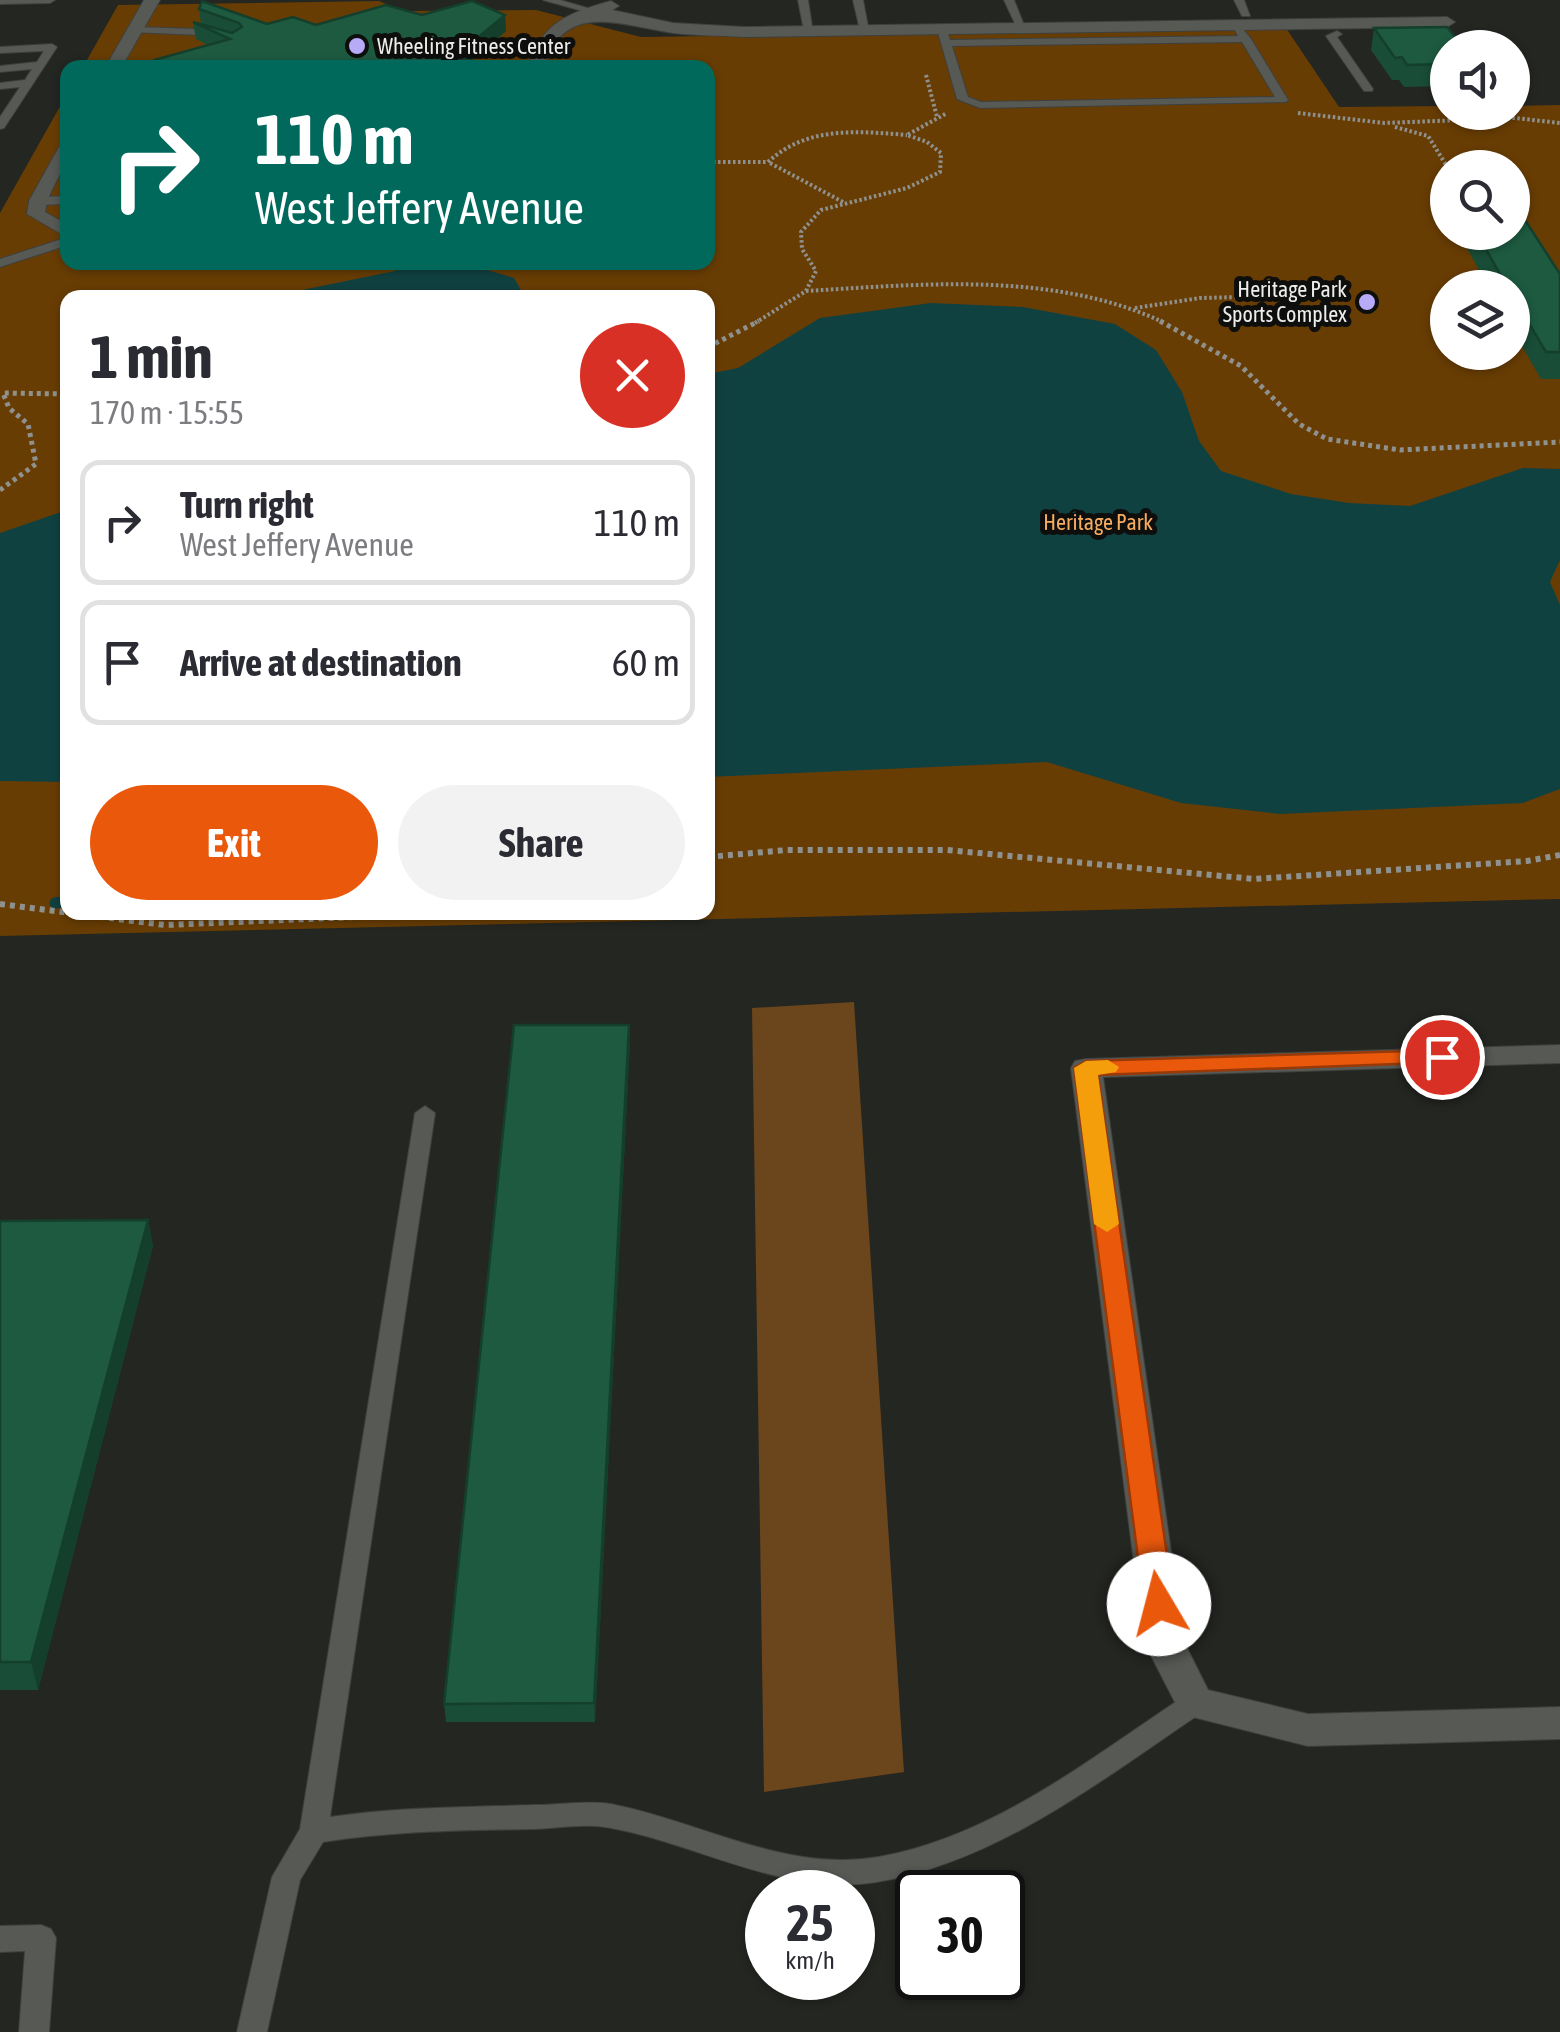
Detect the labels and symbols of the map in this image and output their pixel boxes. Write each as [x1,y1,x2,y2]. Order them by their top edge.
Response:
place label: Wheeling Fitness Center [377,33,571,59]
marker: Wheeling Fitness Center [346,35,368,57]
place label: Heritage Park Sports Complex [1223,276,1347,327]
marker: Heritage Park Sports Complex [1356,291,1378,313]
park label: Heritage Park [1043,509,1153,535]
pin [1400,1015,1485,1100]
position arrow [1107,1552,1211,1656]
speed limit sign: 30 [895,1870,1025,2000]

